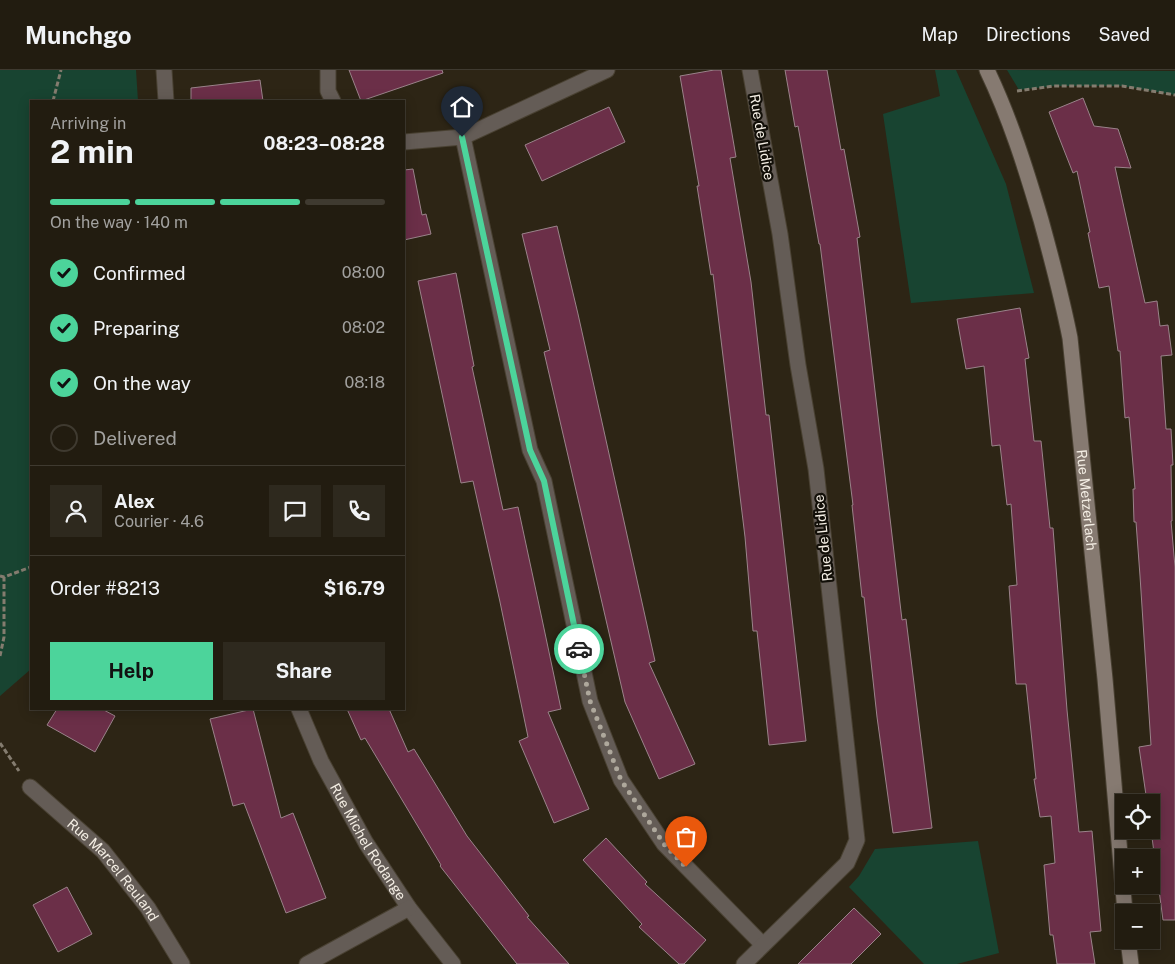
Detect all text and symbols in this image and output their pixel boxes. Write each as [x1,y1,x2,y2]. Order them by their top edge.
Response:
text: Munchgo [25,21,131,49]
text: Map [921,24,958,45]
text: Directions [986,24,1071,45]
text: Saved [1099,24,1150,45]
pin [441,86,483,137]
icon: home [448,93,476,121]
street label: Rue de Lidice [747,93,777,181]
text: Arriving in [50,114,126,133]
text: 08:23–08:28 [263,132,385,154]
text: 2 min [50,133,134,170]
text: On the way · 140 m [50,213,188,232]
icon: check [50,259,78,287]
text: Confirmed [93,262,186,284]
text: 08:00 [342,263,385,282]
icon: check [50,314,78,342]
text: Preparing [93,317,180,339]
text: 08:02 [342,318,385,337]
icon: check [50,369,78,397]
text: On the way [93,372,191,394]
text: 08:18 [344,373,385,392]
text: Delivered [93,427,177,449]
street label: Rue Metzerlach [1073,449,1100,551]
button: person [50,485,102,537]
button: chat [269,485,321,537]
button: phone [333,485,385,537]
text: Alex [114,490,155,512]
street label: Rue de Lidice [810,494,836,582]
text: Courier · 4.6 [114,512,204,531]
text: Order #8213 [50,577,160,599]
text: $16.79 [324,577,385,599]
courier [554,624,604,674]
icon: car [565,635,593,663]
button: Help [50,642,213,700]
button: Share [223,642,385,700]
street label: Rue Michel Rodange [327,781,410,903]
map controls [1115,794,1160,949]
button: locate [1115,794,1160,839]
street label: Rue Marcel Reuland [64,816,162,924]
pin [665,816,707,867]
icon: bag [672,823,700,851]
button: + [1115,849,1160,894]
button: − [1115,904,1160,949]

